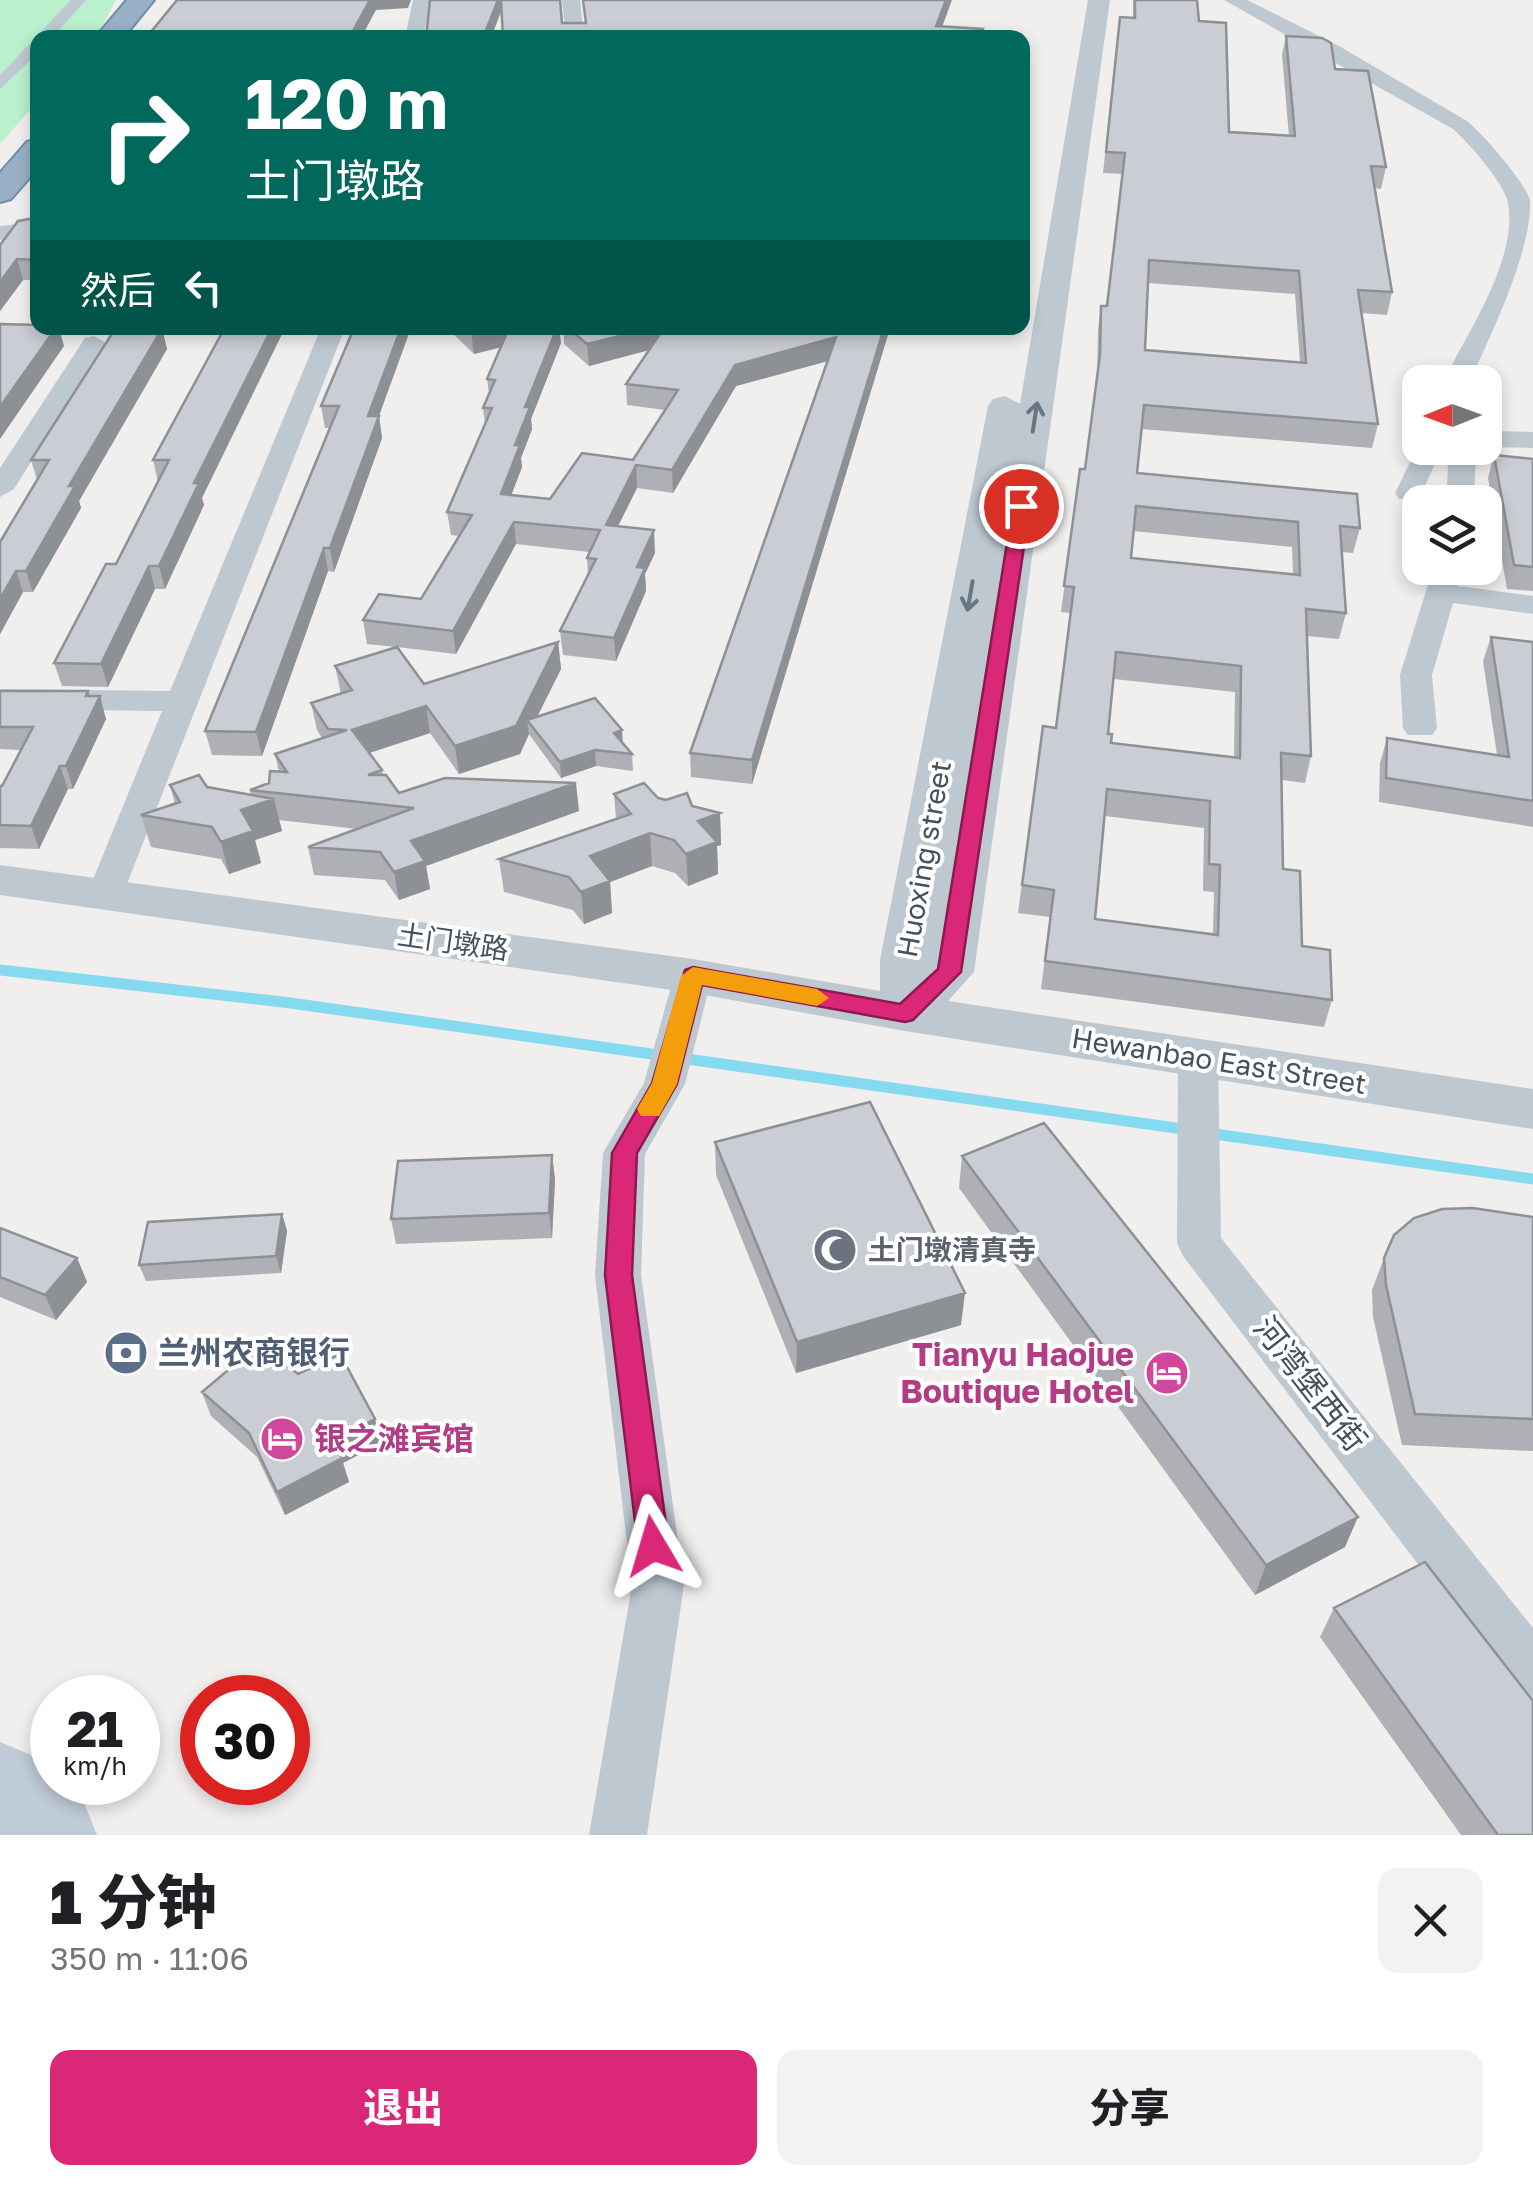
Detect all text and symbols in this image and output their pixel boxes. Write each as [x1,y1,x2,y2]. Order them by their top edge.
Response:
text: 120 m [245,60,448,144]
icon: right [80,70,210,200]
text: 土门墩路 [245,153,425,207]
icon: left [176,260,231,315]
text: 然后 [80,267,156,312]
north arrow [1402,365,1502,465]
map controls [1402,365,1502,585]
one-way arrow [1026,401,1045,433]
pin [979,464,1064,549]
icon: arrive [994,479,1049,534]
button: layers [1402,485,1502,585]
one-way arrow [960,579,979,611]
street label: Huoxing street [890,758,957,960]
street label: 土门墩路 [395,917,511,966]
street label: Hewanbao East Street [1069,1021,1369,1100]
mosque icon: 土门墩清真寺 [812,1227,858,1273]
place label: 土门墩清真寺 [868,1233,1036,1266]
street label: 河湾堡西街 [1247,1309,1375,1458]
bank icon: 兰州农商银行 [103,1330,149,1376]
place label: 兰州农商银行 [158,1333,350,1371]
place label: Tianyu Haojue Boutique Hotel [900,1335,1134,1410]
hotel icon: Tianyu Haojue Boutique Hotel [1144,1350,1190,1396]
hotel icon: 银之滩宾馆 [259,1416,305,1462]
place label: 银之滩宾馆 [314,1419,474,1457]
position arrow [601,1494,705,1598]
speed limit sign: 30 [180,1675,310,1805]
text: 21 [67,1698,123,1758]
text: km/h [63,1750,127,1781]
text: 1 分钟 [50,1865,217,1937]
button: close [1378,1868,1483,1973]
text: 350 m · 11:06 [50,1939,249,1977]
button: 退出 [50,2050,757,2165]
button: 分享 [777,2050,1483,2165]

